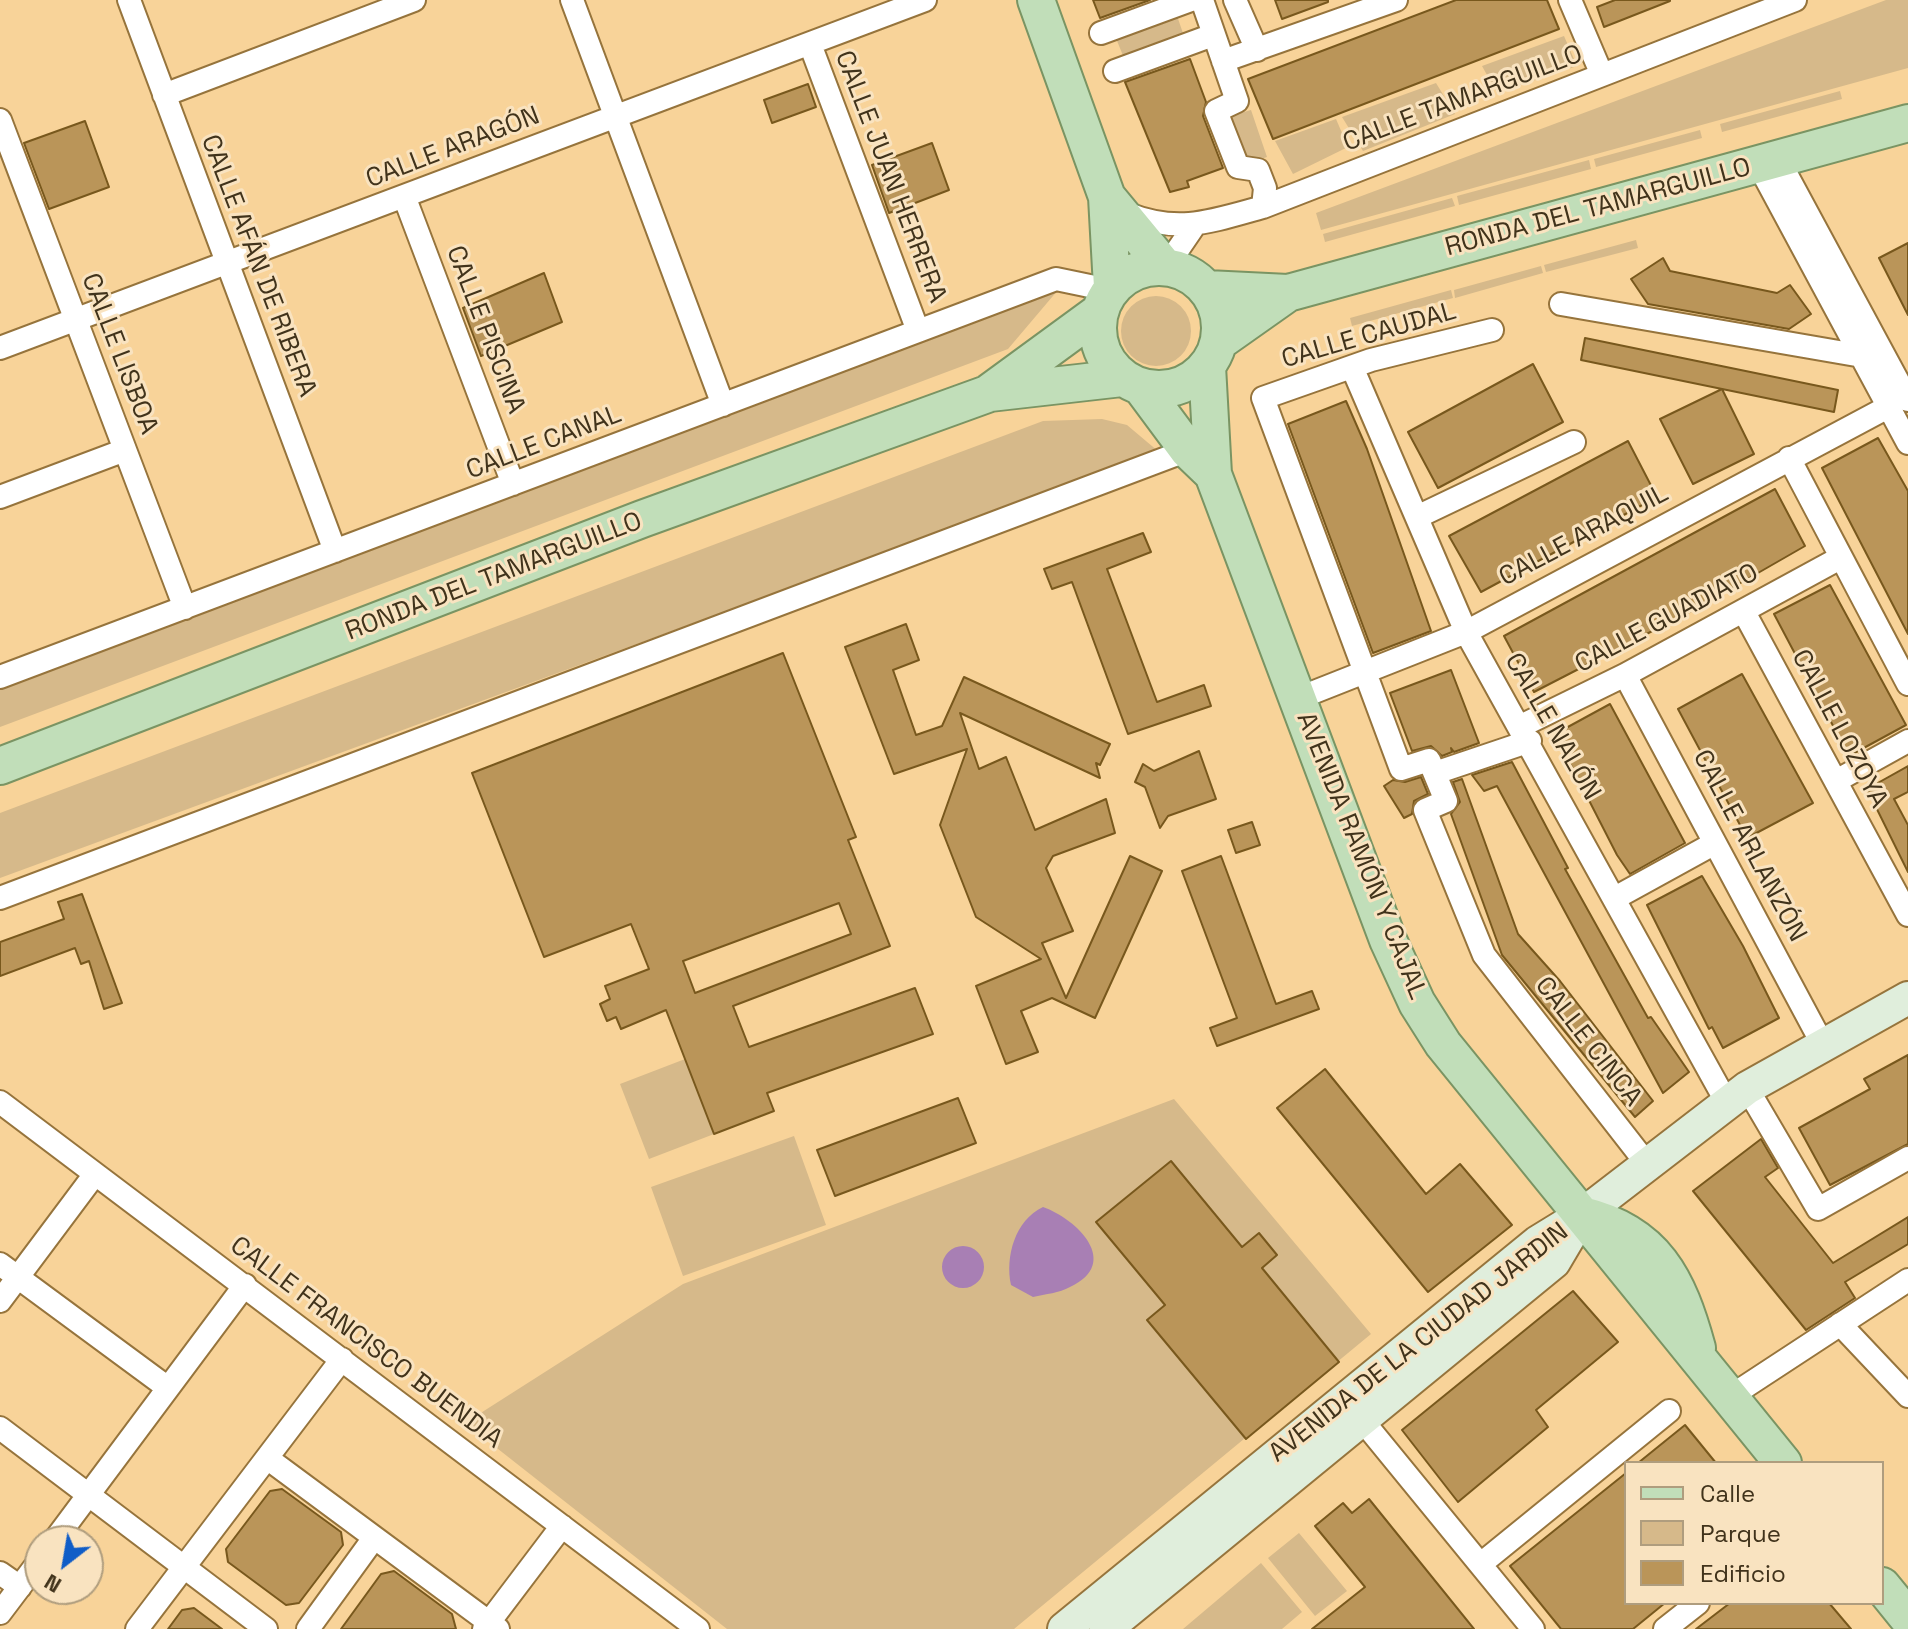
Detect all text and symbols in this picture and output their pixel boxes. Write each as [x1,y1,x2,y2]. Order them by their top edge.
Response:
street label: CALLE TAMARGUILLO [1339,39,1587,159]
street label: CALLE JUAN HERRERA [828,47,952,307]
street label: CALLE ARAGÓN [362,101,544,195]
street label: CALLE AFÁN DE RIBERA [194,131,322,401]
street label: RONDA DEL TAMARGUILLO [1442,152,1754,264]
street label: CALLE PISCINA [439,242,531,418]
street label: CALLE LISBOA [74,269,164,439]
street label: CALLE CAUDAL [1278,296,1460,376]
street label: CALLE CANAL [462,399,626,487]
street label: CALLE ARAQUIL [1494,478,1674,594]
street label: RONDA DEL TAMARGUILLO [341,506,647,648]
street label: CALLE GUADIATO [1570,558,1764,680]
street label: CALLE LOZOYA [1784,644,1894,814]
street label: CALLE NALÓN [1497,648,1607,806]
street label: AVENIDA RAMÓN Y CAJAL [1289,708,1433,1004]
street label: CALLE ARLANZÓN [1685,745,1813,947]
street label: CALLE CINCA [1528,971,1648,1113]
street label: AVENIDA DE LA CIUDAD JARDIN [1263,1216,1575,1470]
street label: CALLE FRANCISCO BUENDIA [224,1230,508,1456]
legend [1624,1461,1884,1605]
text: Calle [1700,1478,1755,1509]
text: Parque [1700,1518,1781,1549]
north arrow [24,1525,104,1605]
text: Edificio [1700,1558,1786,1589]
text: N [39,1568,66,1600]

